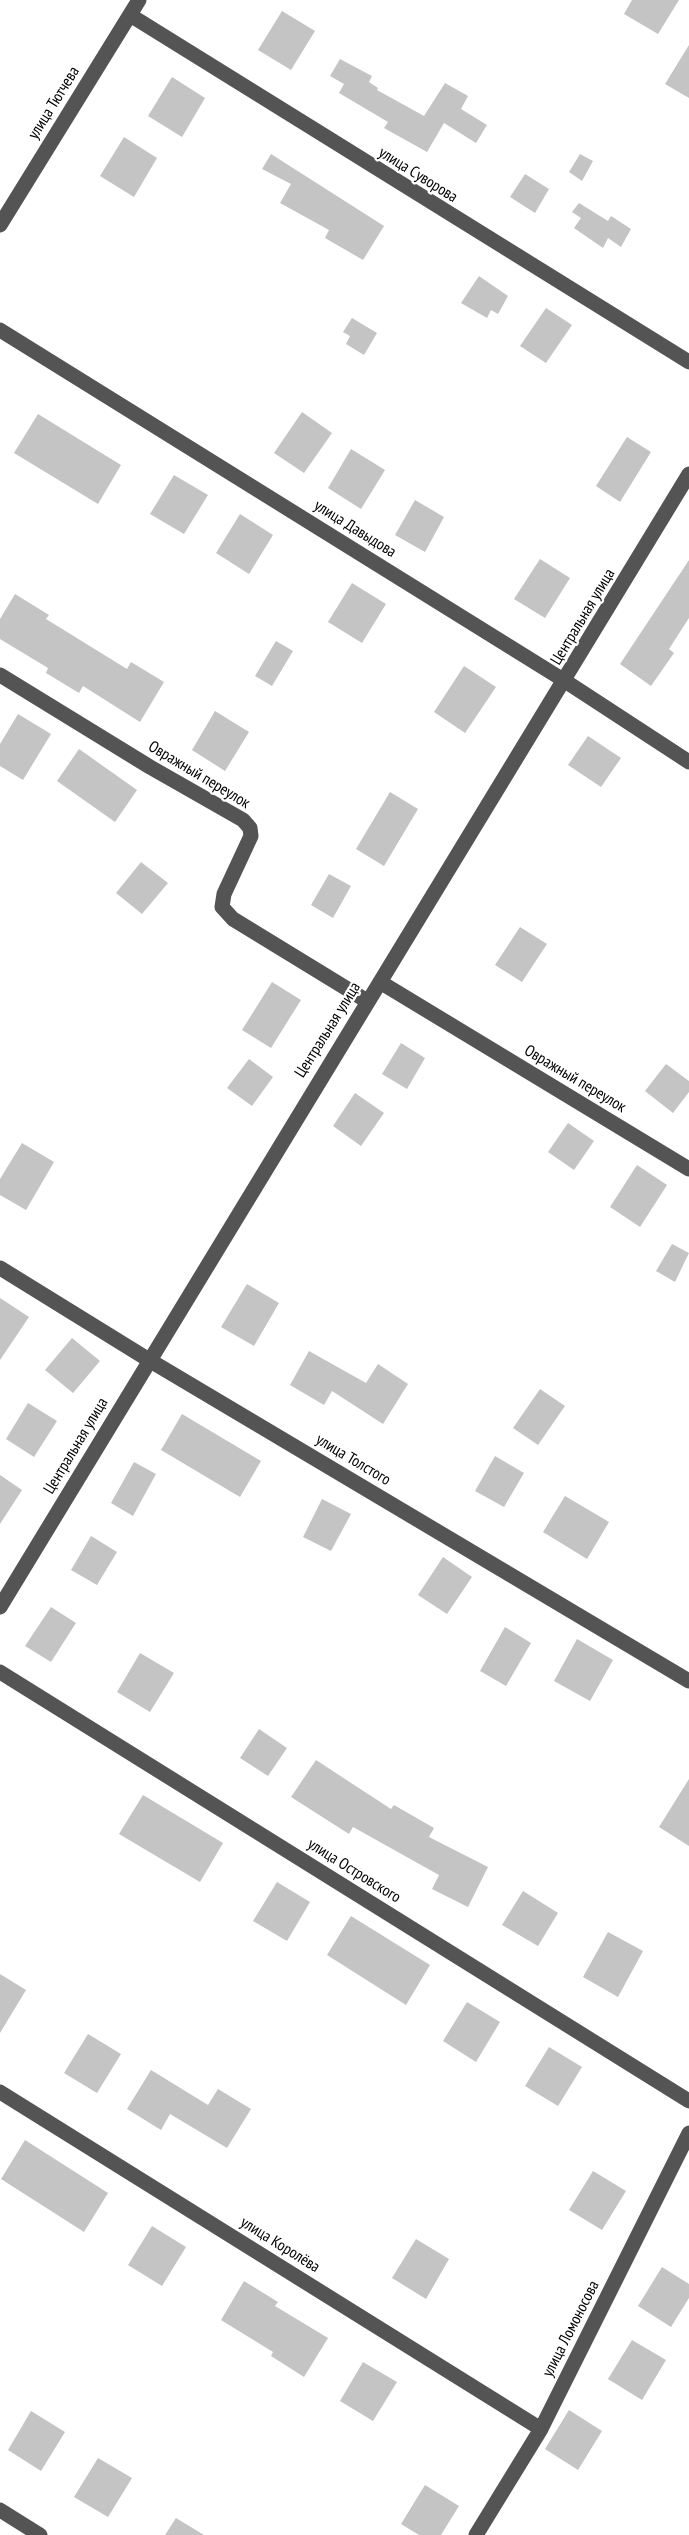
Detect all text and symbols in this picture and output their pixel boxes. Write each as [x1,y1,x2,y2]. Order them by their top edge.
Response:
street label: улица Тютчева [24,63,84,143]
street label: улица Суворова [375,143,461,207]
street label: улица Давыдова [310,496,400,562]
street label: Центральная улица [547,565,619,669]
street label: Овражный переулок [145,737,253,813]
street label: Центральная улица [291,979,365,1081]
street label: Овражный переулок [521,1041,629,1117]
street label: Центральная улица [40,1394,112,1498]
street label: улица Толстого [312,1430,394,1490]
street label: улица Островского [304,1835,404,1907]
street label: улица Королёва [237,2213,323,2277]
street label: улица Ломоносова [539,2278,603,2380]

